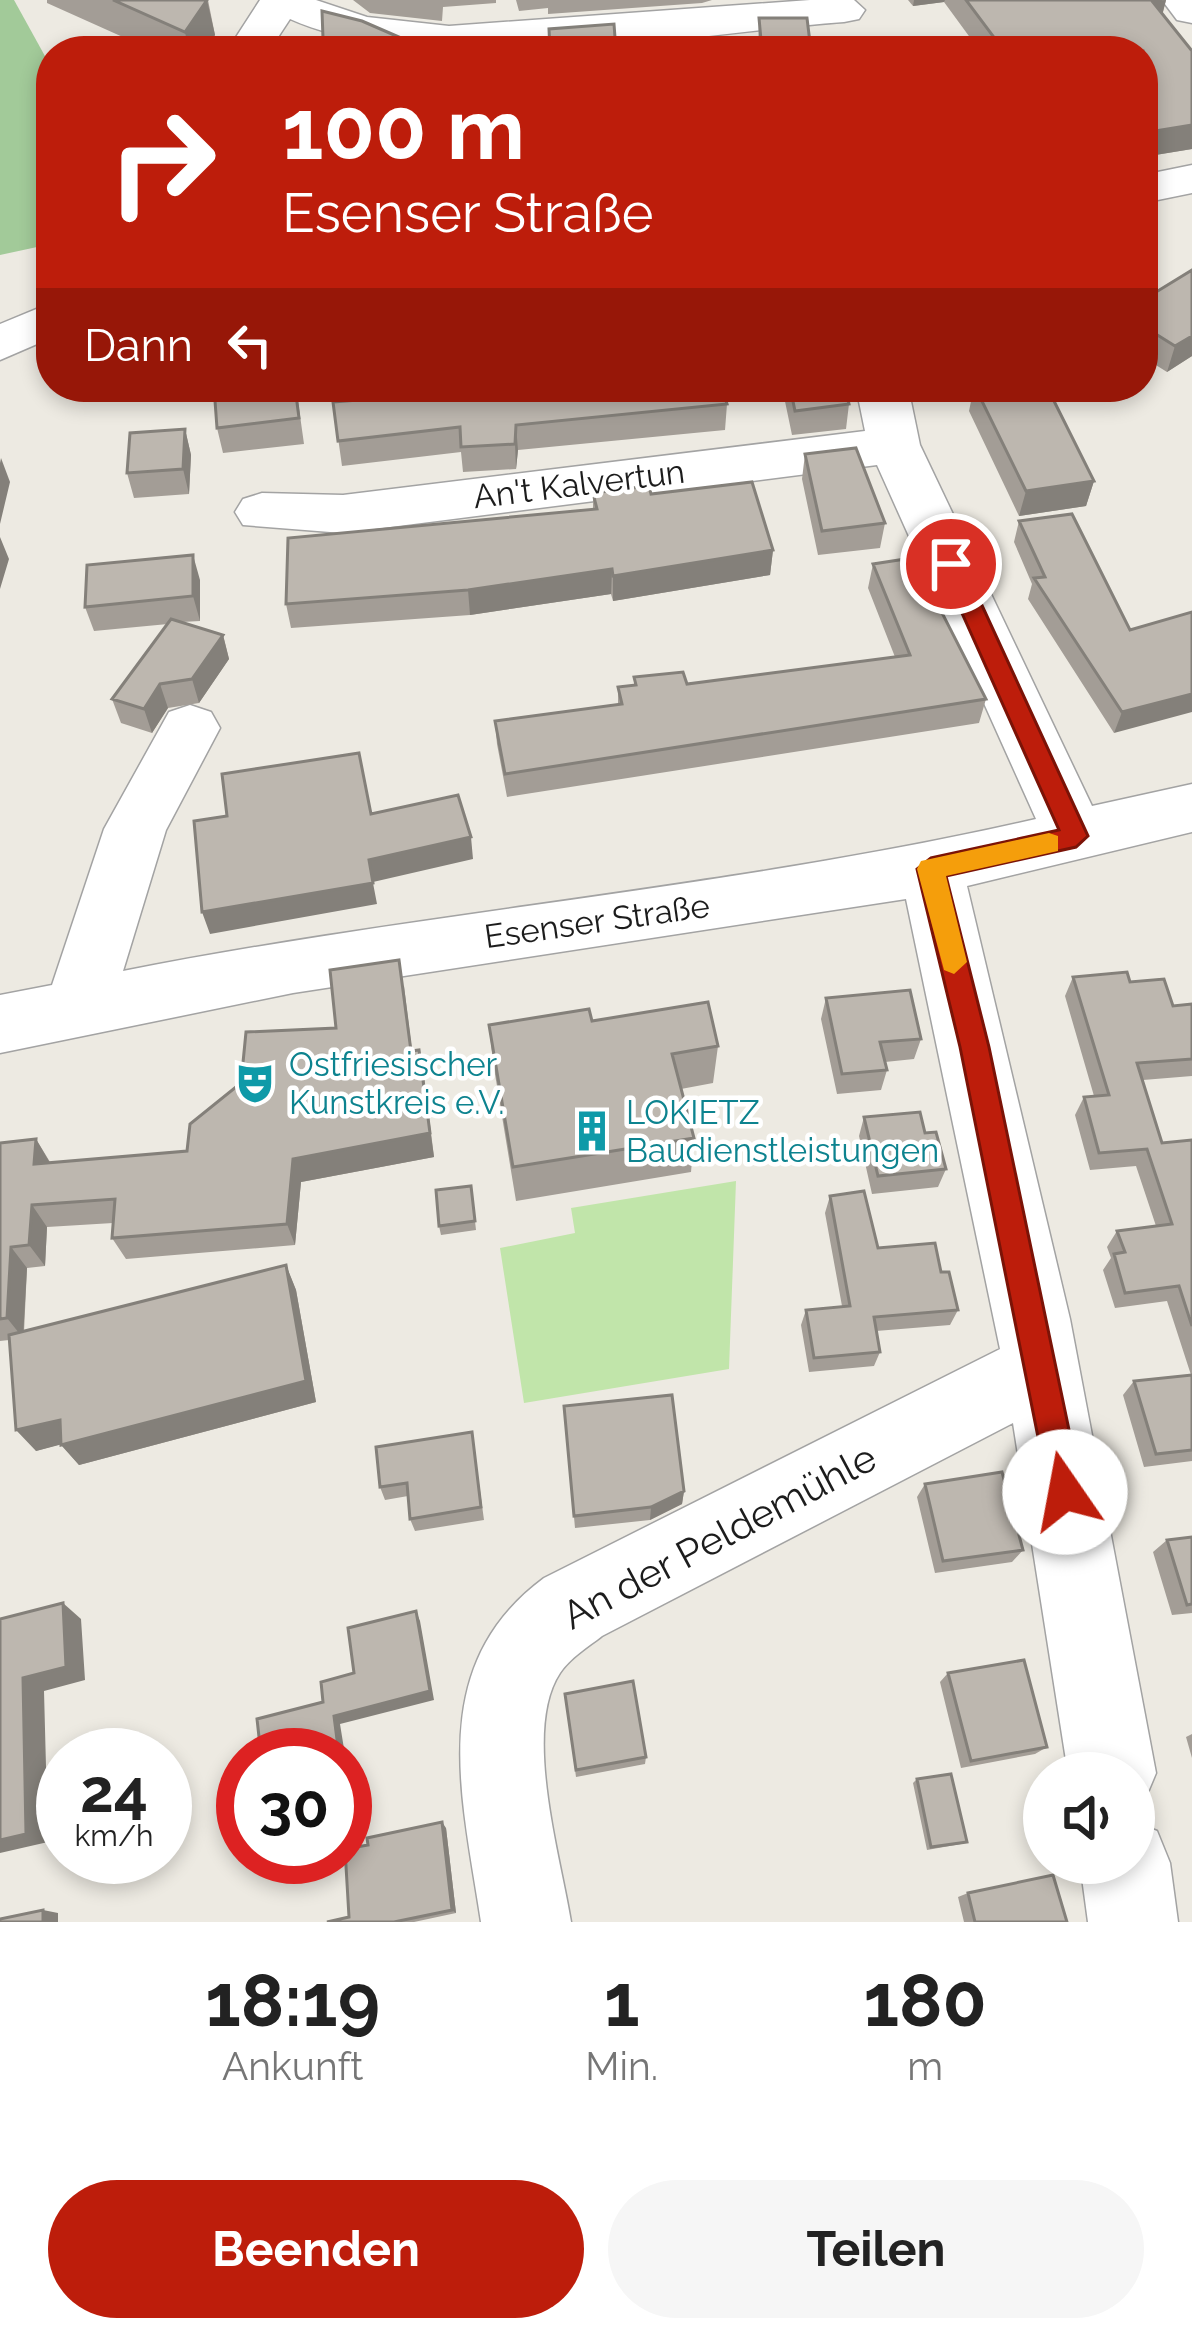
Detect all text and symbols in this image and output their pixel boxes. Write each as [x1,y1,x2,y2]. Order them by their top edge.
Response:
text: 100 m [282,80,525,179]
icon: right [84,84,240,240]
text: Esenser Straße [282,181,653,245]
icon: left [217,312,283,378]
text: Dann [84,319,193,372]
street label: An't Kalvertun [471,452,687,516]
pin [900,513,1002,615]
icon: arrive [918,531,984,597]
street label: Esenser Straße [482,886,712,956]
place label: Ostfriesischer Kunstkreis e.V. [289,1045,504,1122]
theatre icon: Ostfriesischer Kunstkreis e.V. [232,1060,278,1106]
place label: LOKIETZ Baudienstleistungen [626,1093,939,1170]
building icon: LOKIETZ Baudienstleistungen [569,1108,615,1154]
position arrow [1002,1429,1128,1555]
street label: An der Peldemühle [554,1434,884,1638]
speed limit sign: 30 [216,1728,372,1884]
map controls [1023,1752,1155,1884]
button: sound [1023,1752,1155,1884]
text: 24 [80,1756,148,1826]
text: km/h [74,1818,154,1853]
text: 18:19 [205,1958,380,2043]
text: 1 [604,1958,640,2043]
text: 180 [863,1958,987,2043]
text: Ankunft [222,2043,363,2089]
text: Min. [585,2043,658,2089]
text: m [907,2043,943,2089]
button: Beenden [48,2180,584,2318]
button: Teilen [608,2180,1144,2318]

